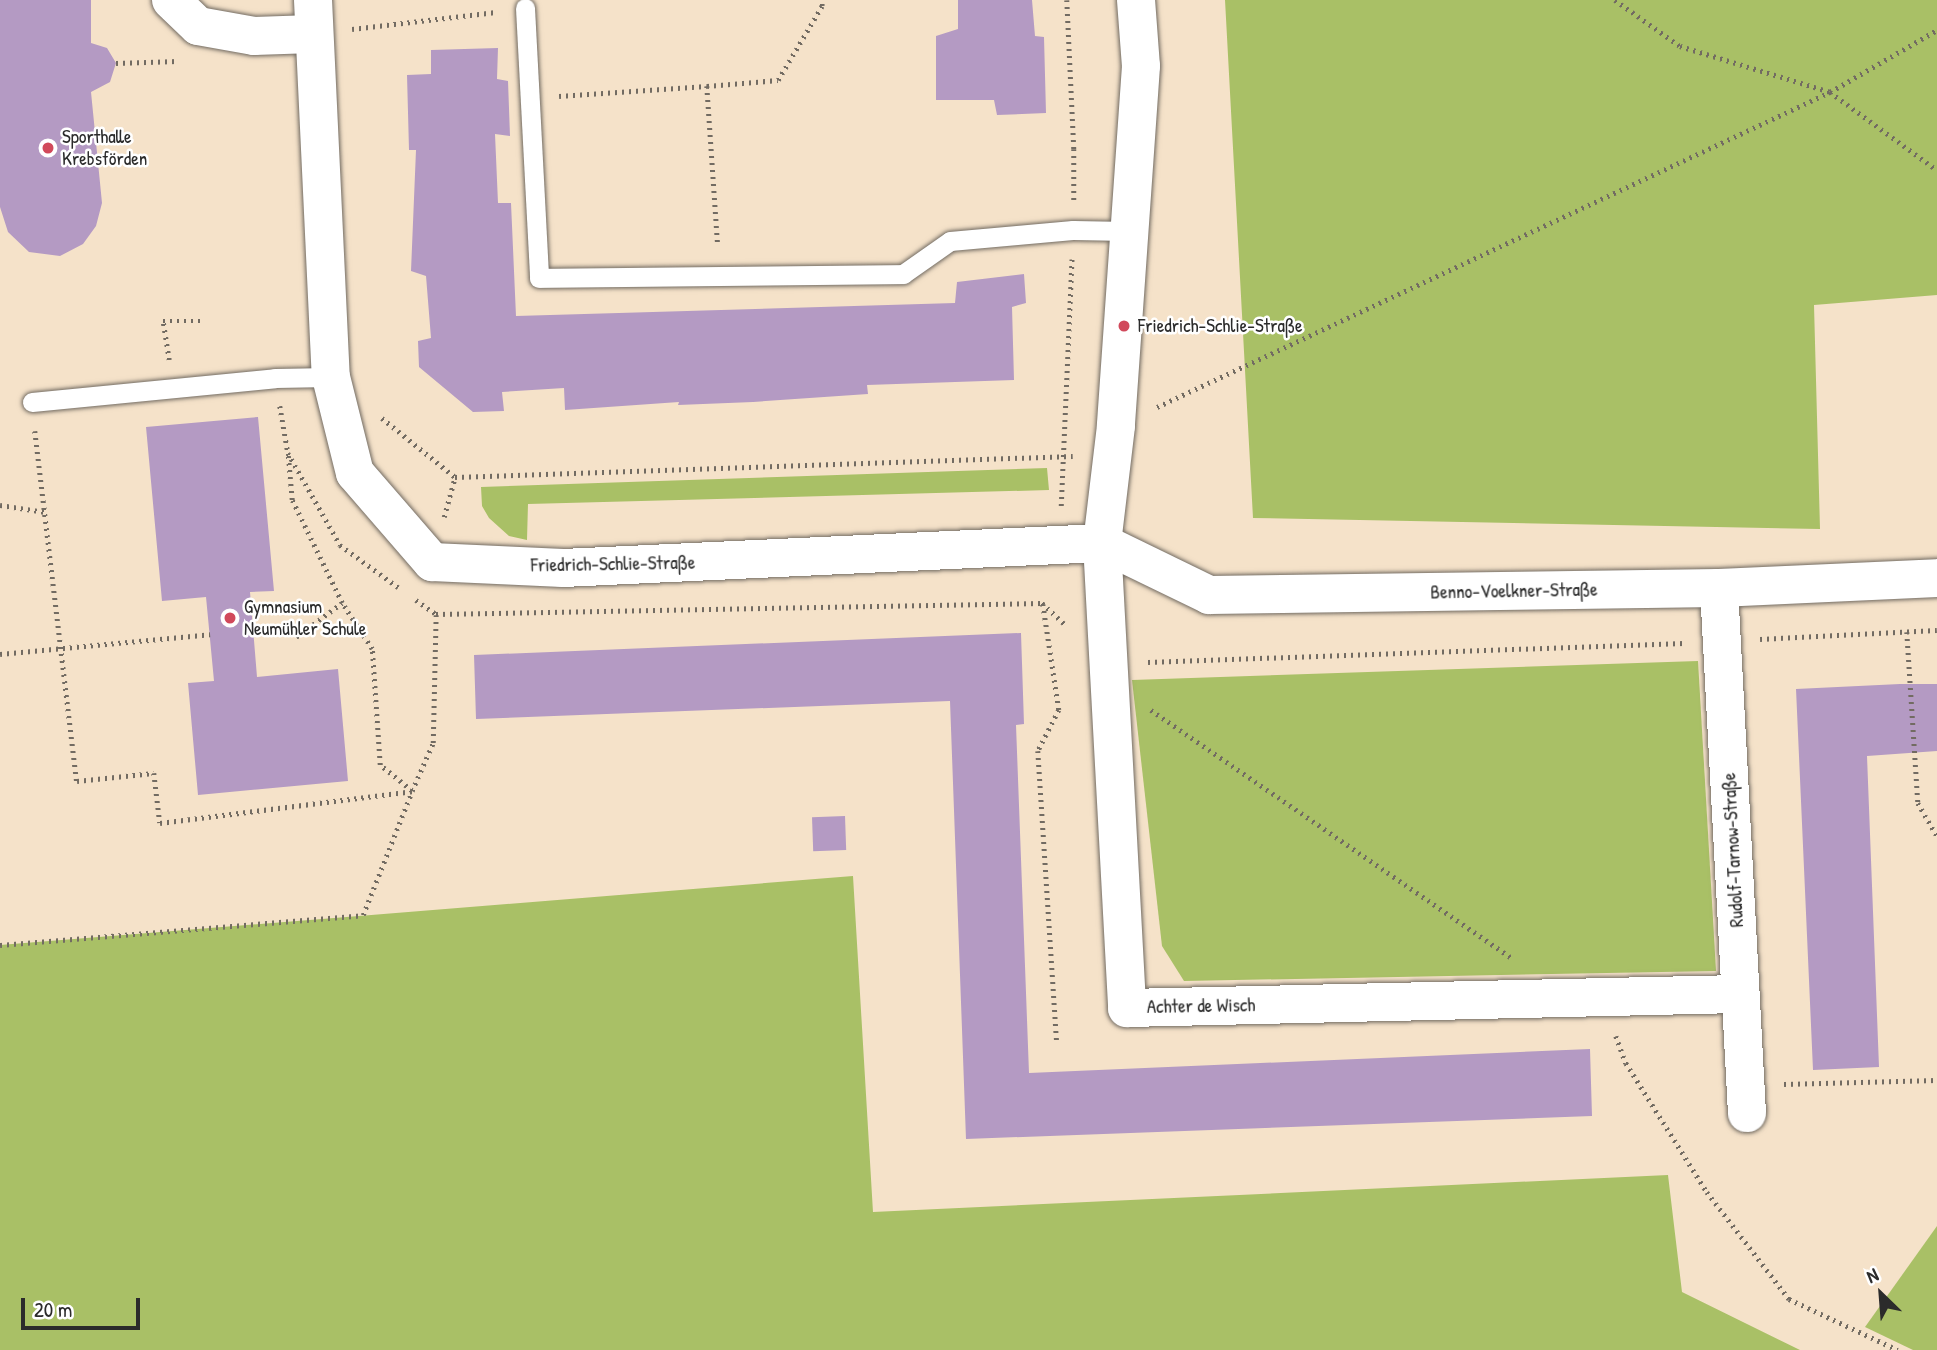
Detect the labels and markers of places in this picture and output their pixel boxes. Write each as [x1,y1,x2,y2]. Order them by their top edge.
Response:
place label: Sporthalle Krebsförden [62,126,147,170]
marker: Sporthalle Krebsförden [40,140,56,156]
place label: Friedrich-Schlie-Straße [1138,315,1303,337]
marker: Friedrich-Schlie-Straße [1116,318,1132,334]
place label: Gymnasium Neumühler Schule [244,596,366,640]
marker: Gymnasium Neumühler Schule [222,610,238,626]

